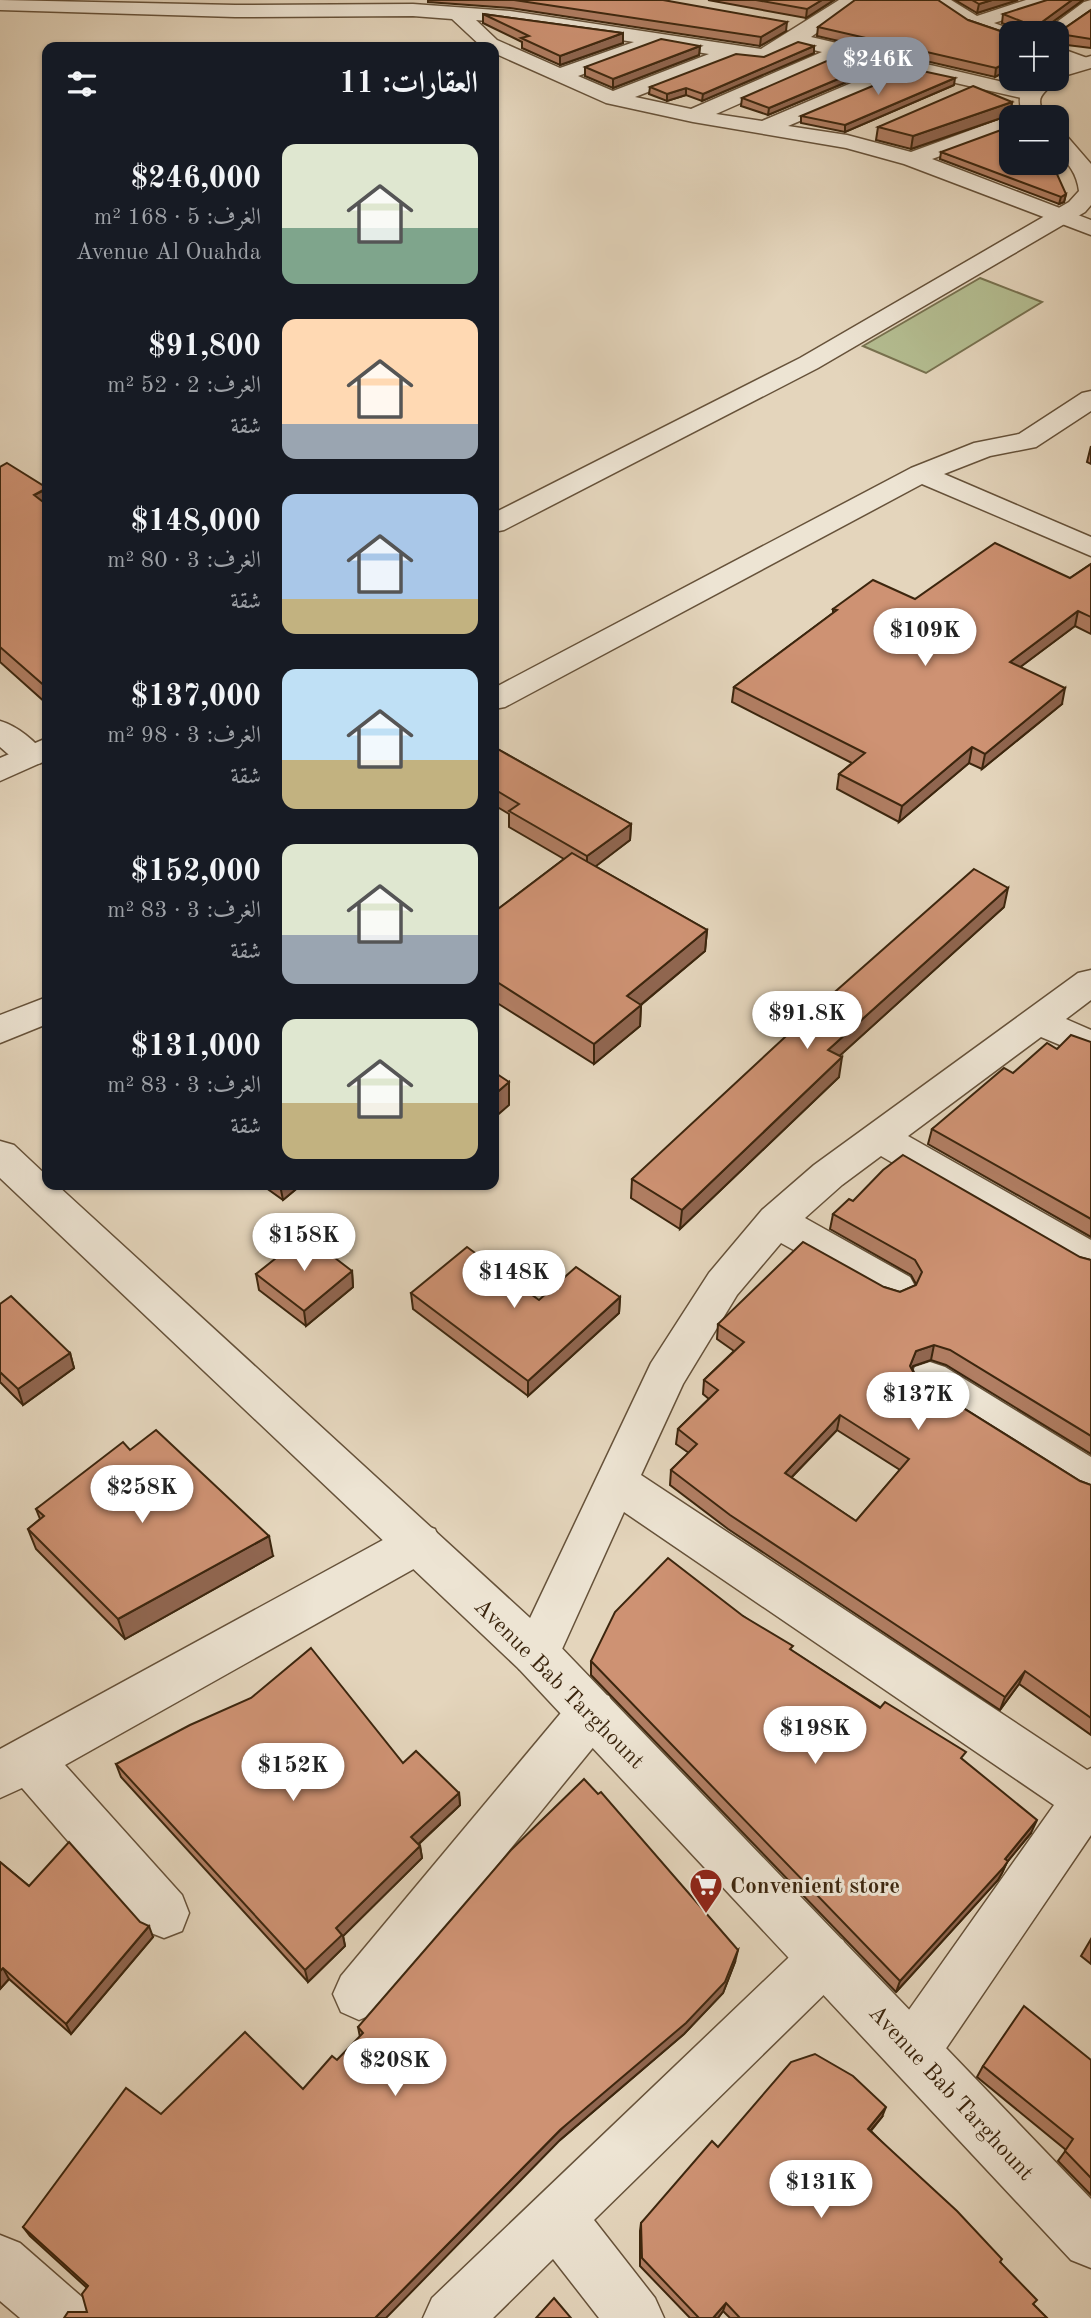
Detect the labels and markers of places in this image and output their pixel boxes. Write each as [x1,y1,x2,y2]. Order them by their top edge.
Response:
pin: $246K [829,38,927,97]
pin: $109K [876,608,974,668]
pin: $91.8K [750,992,864,1051]
pin: $158K [255,1214,353,1273]
pin: $148K [465,1250,563,1310]
pin: $137K [869,1372,967,1432]
pin: $258K [93,1466,191,1525]
pin: $198K [766,1706,864,1766]
pin: $152K [244,1744,342,1803]
supermarket icon: Convenient store [687,1866,725,1915]
place label: Convenient store [730,1875,900,1898]
pin: $208K [346,2038,444,2098]
pin: $131K [772,2160,870,2220]

